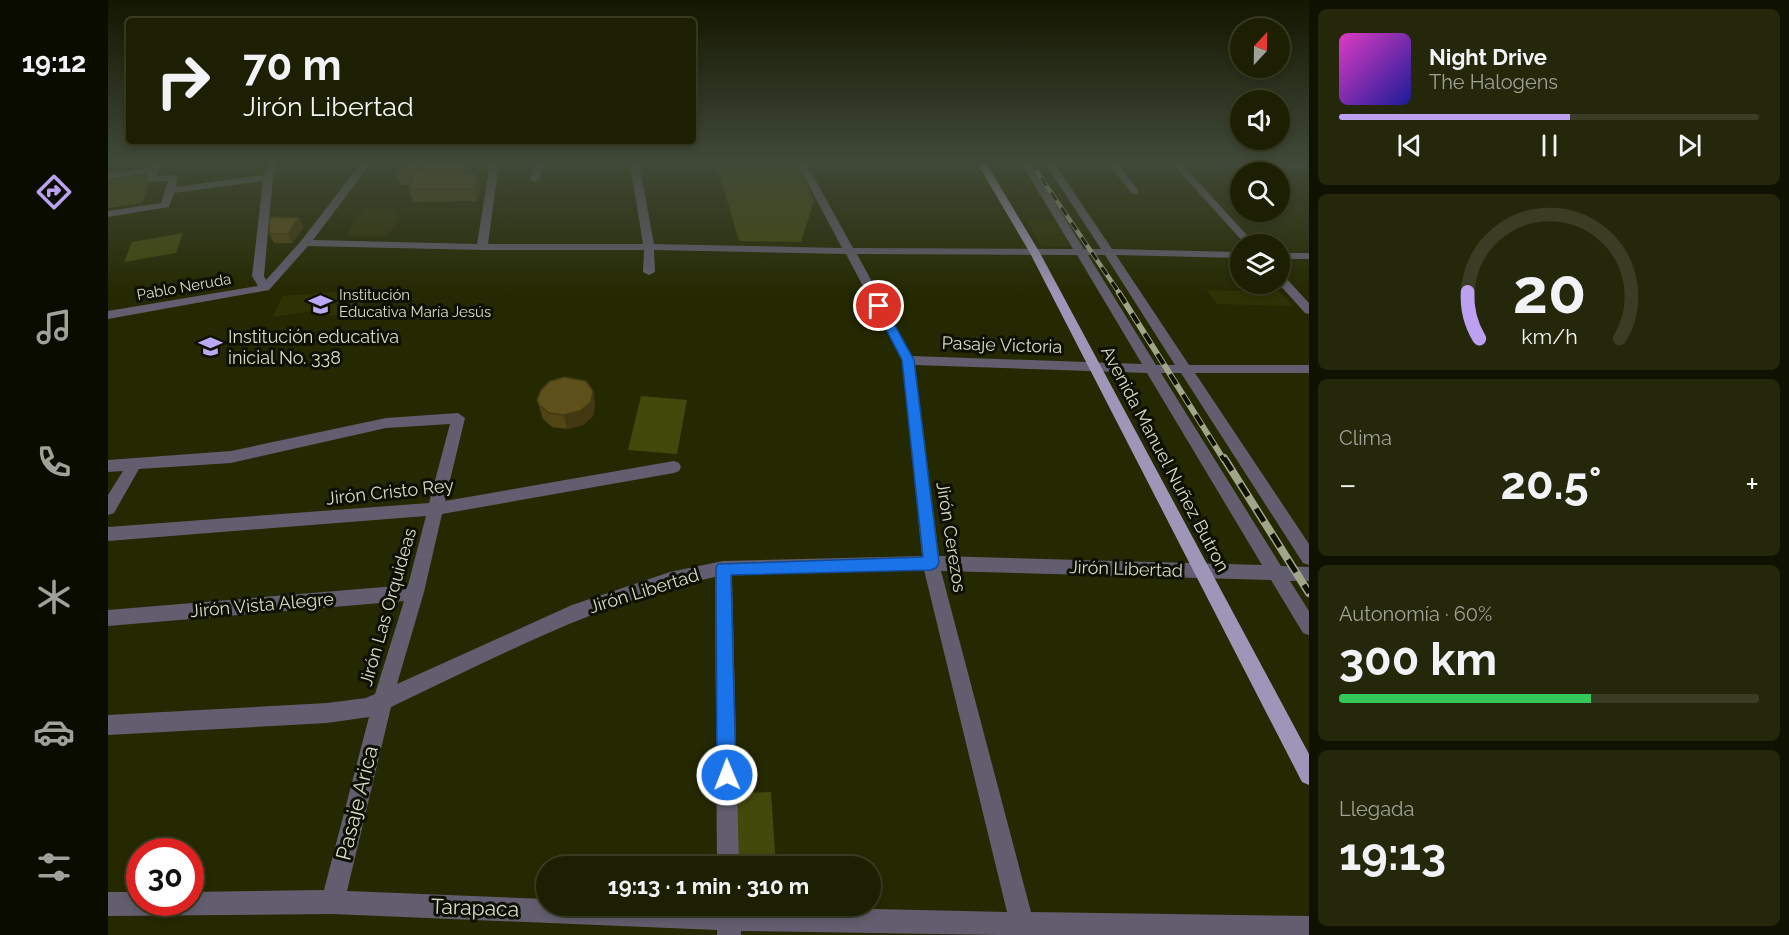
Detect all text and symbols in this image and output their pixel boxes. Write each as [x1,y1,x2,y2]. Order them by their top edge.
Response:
north arrow [1230,18,1290,78]
map controls [1230,18,1290,294]
text: 70 m [243,41,342,90]
icon: right [144,42,222,120]
text: Night Drive [1429,44,1547,70]
text: 19:12 [22,47,86,78]
text: The Halogens [1429,70,1558,94]
button: sound [1230,90,1290,150]
text: Jirón Libertad [243,91,414,122]
icon: previous [1393,129,1426,162]
icon: pause [1533,129,1566,162]
icon: next [1673,129,1706,162]
button: search [1230,162,1290,222]
icon: directions [33,171,75,213]
button: layers [1230,234,1290,294]
text: 20 [1512,254,1586,328]
street label: Pablo Neruda [135,270,233,304]
pin [853,280,904,331]
place label: Institución Educativa María Jesús [339,286,491,321]
icon: arrive [862,289,895,322]
school or university icon: Institución Educativa María Jesús [308,291,334,317]
icon: music [33,306,75,348]
text: km/h [1521,325,1577,350]
place label: Institución educativa inicial No. 338 [228,326,399,368]
street label: Pasaje Victoria [941,332,1063,357]
school or university icon: Institución educativa inicial No. 338 [197,334,223,360]
street label: Avenida Manuel Nuñez Butron [1097,342,1234,575]
text: Clima [1339,426,1392,450]
icon: phone [33,441,75,483]
text: 20.5° [1501,457,1601,510]
text: − [1339,465,1357,504]
text: + [1745,465,1759,504]
street label: Jirón Cristo Rey [325,474,455,509]
street label: Jirón Cerezos [932,480,971,594]
street label: Jirón Las Orquideas [355,525,420,688]
street label: Jirón Libertad [1069,556,1183,581]
street label: Jirón Libertad [586,564,701,617]
icon: climate [33,576,75,618]
street label: Jirón Vista Alegre [189,588,335,621]
text: Autonomía · 60% [1339,602,1492,626]
text: 300 km [1339,633,1497,686]
icon: car [33,711,75,753]
street label: Pasaje Arica [330,743,383,863]
position arrow [695,743,759,807]
text: Llegada [1339,797,1414,821]
text: 19:13 [1339,828,1446,881]
speed limit sign: 30 [126,838,204,916]
icon: filters [33,846,75,888]
text: 19:13 · 1 min · 310 m [608,873,809,899]
street label: Tarapaca [430,893,520,922]

